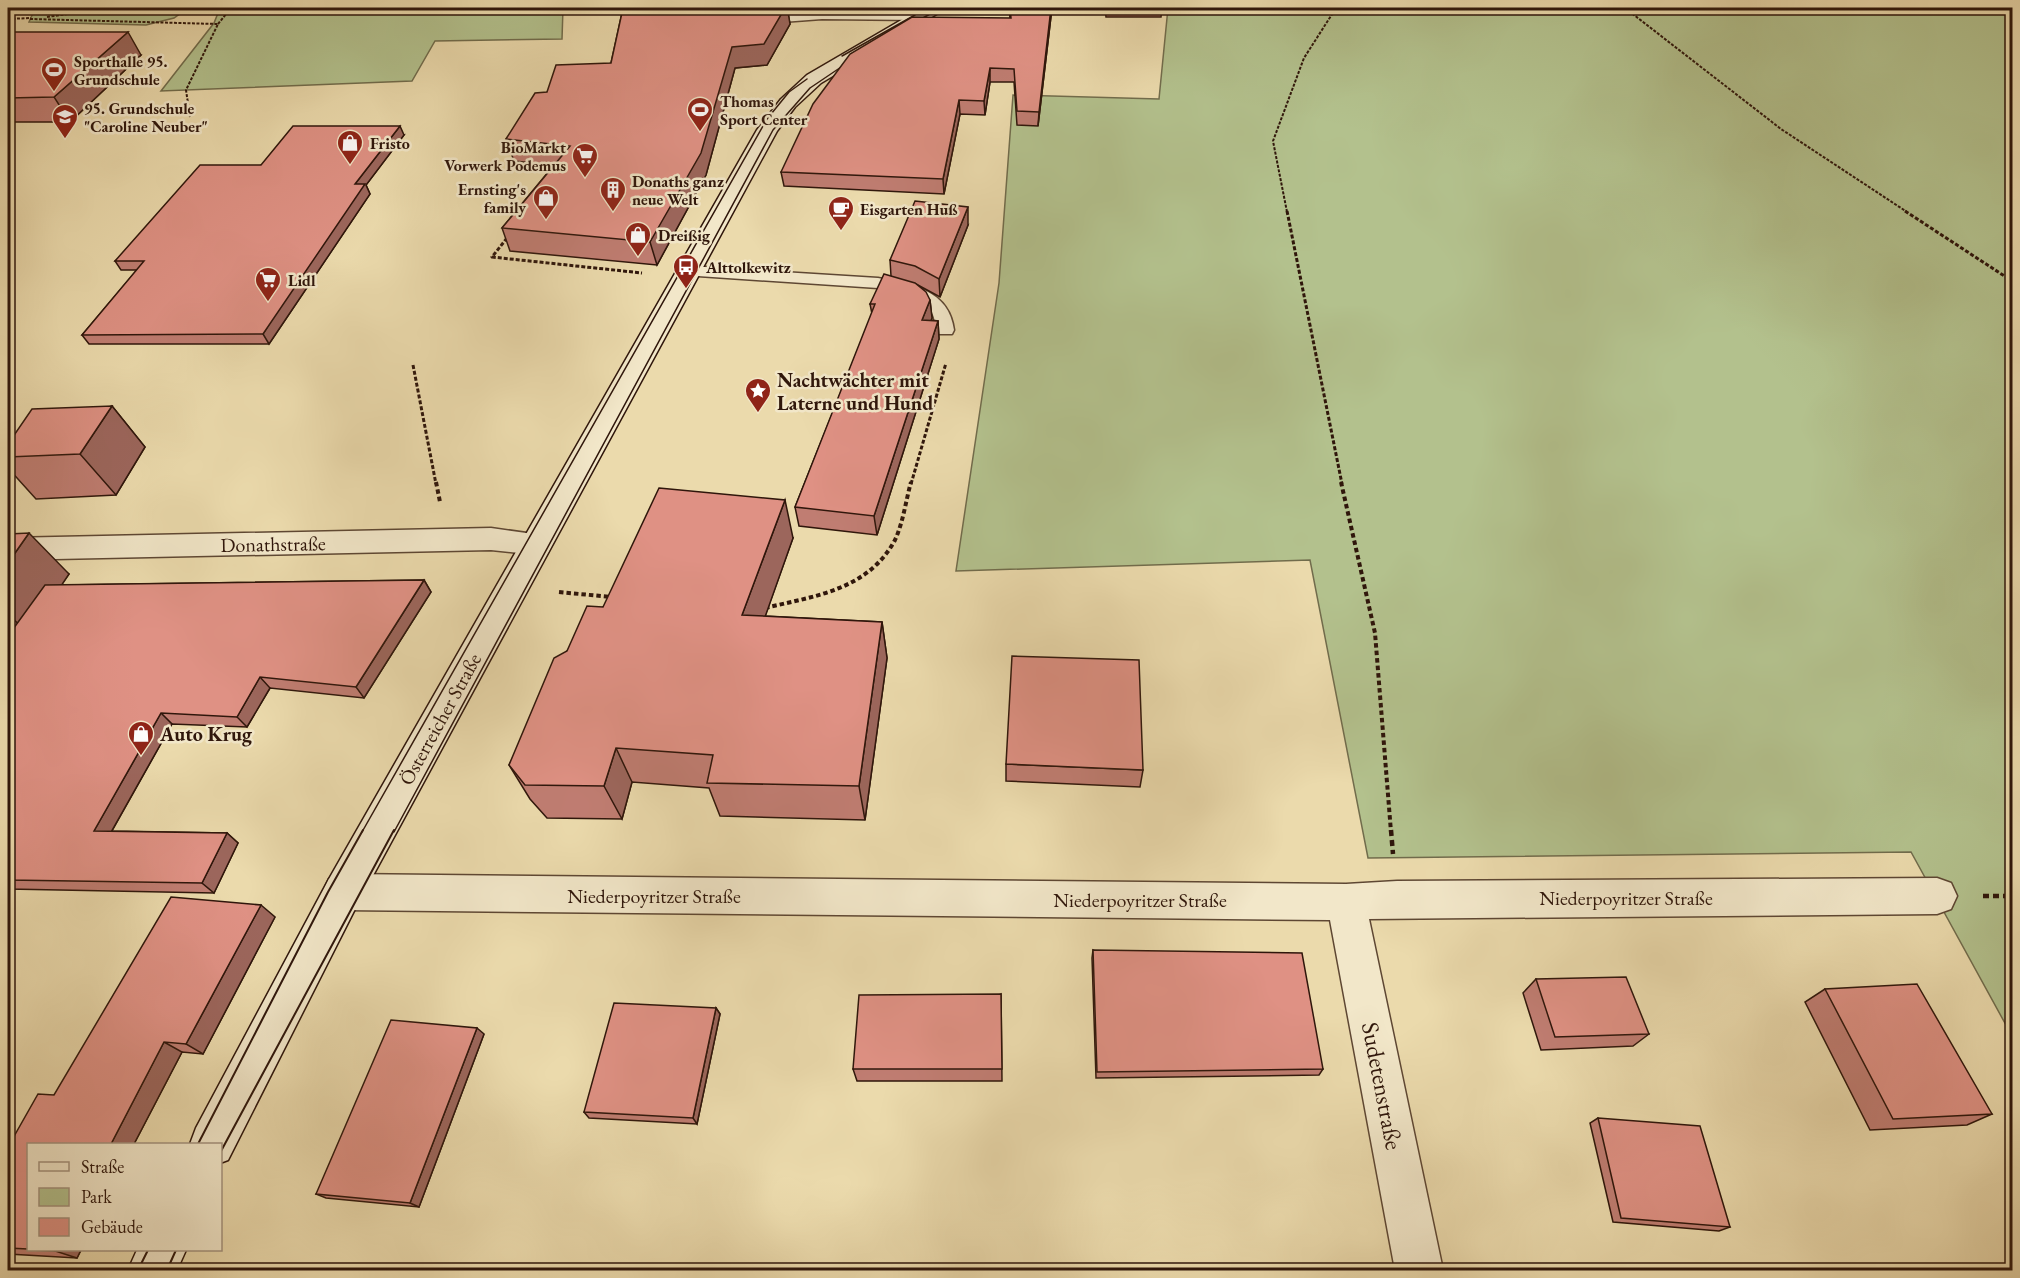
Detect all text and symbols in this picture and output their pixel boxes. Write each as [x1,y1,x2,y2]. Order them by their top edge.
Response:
place label: Sporthalle 95. Grundschule [74,51,168,90]
sports icon: Sporthalle 95. Grundschule [39,55,69,93]
place label: Thomas Sport Center [720,91,808,130]
sports icon: Thomas Sport Center [685,95,715,133]
place label: 95. Grundschule "Caroline Neuber" [84,98,208,137]
school or university icon: 95. Grundschule "Caroline Neuber" [50,102,80,140]
shop icon: Fristo [335,128,365,166]
place label: Fristo [370,133,410,154]
place label: BioMarkt Vorwerk Podemus [444,137,566,176]
supermarket icon: BioMarkt Vorwerk Podemus [570,141,600,179]
place label: Donaths ganz neue Welt [632,171,724,210]
building icon: Donaths ganz neue Welt [598,175,628,213]
place label: Ernsting's family [458,179,526,218]
shop icon: Ernsting's family [531,183,561,221]
cafe icon: Eisgarten Huß [826,194,856,232]
place label: Eisgarten Huß [860,199,957,220]
shop icon: Dreißig [623,220,653,258]
place label: Dreißig [658,225,711,246]
bus stop icon: Alttolkewitz [671,252,701,290]
place label: Alttolkewitz [705,257,791,278]
supermarket icon: Lidl [253,265,283,303]
place label: Lidl [288,270,316,291]
place label: Nachtwächter mit Laterne und Hund [777,367,933,416]
place icon: Nachtwächter mit Laterne und Hund [743,376,773,414]
street label: Donathstraße [220,530,326,558]
street label: Österreicher Straße [393,648,487,790]
shop icon: Auto Krug [126,719,156,757]
place label: Auto Krug [159,721,253,747]
street label: Niederpoyritzer Straße [567,883,741,909]
street label: Niederpoyritzer Straße [1539,885,1713,911]
street label: Niederpoyritzer Straße [1053,887,1227,913]
street label: Sudetenstraße [1355,1020,1410,1152]
legend [27,1143,222,1251]
text: Straße [81,1155,124,1178]
text: Park [81,1185,112,1208]
text: Gebäude [81,1215,143,1238]

